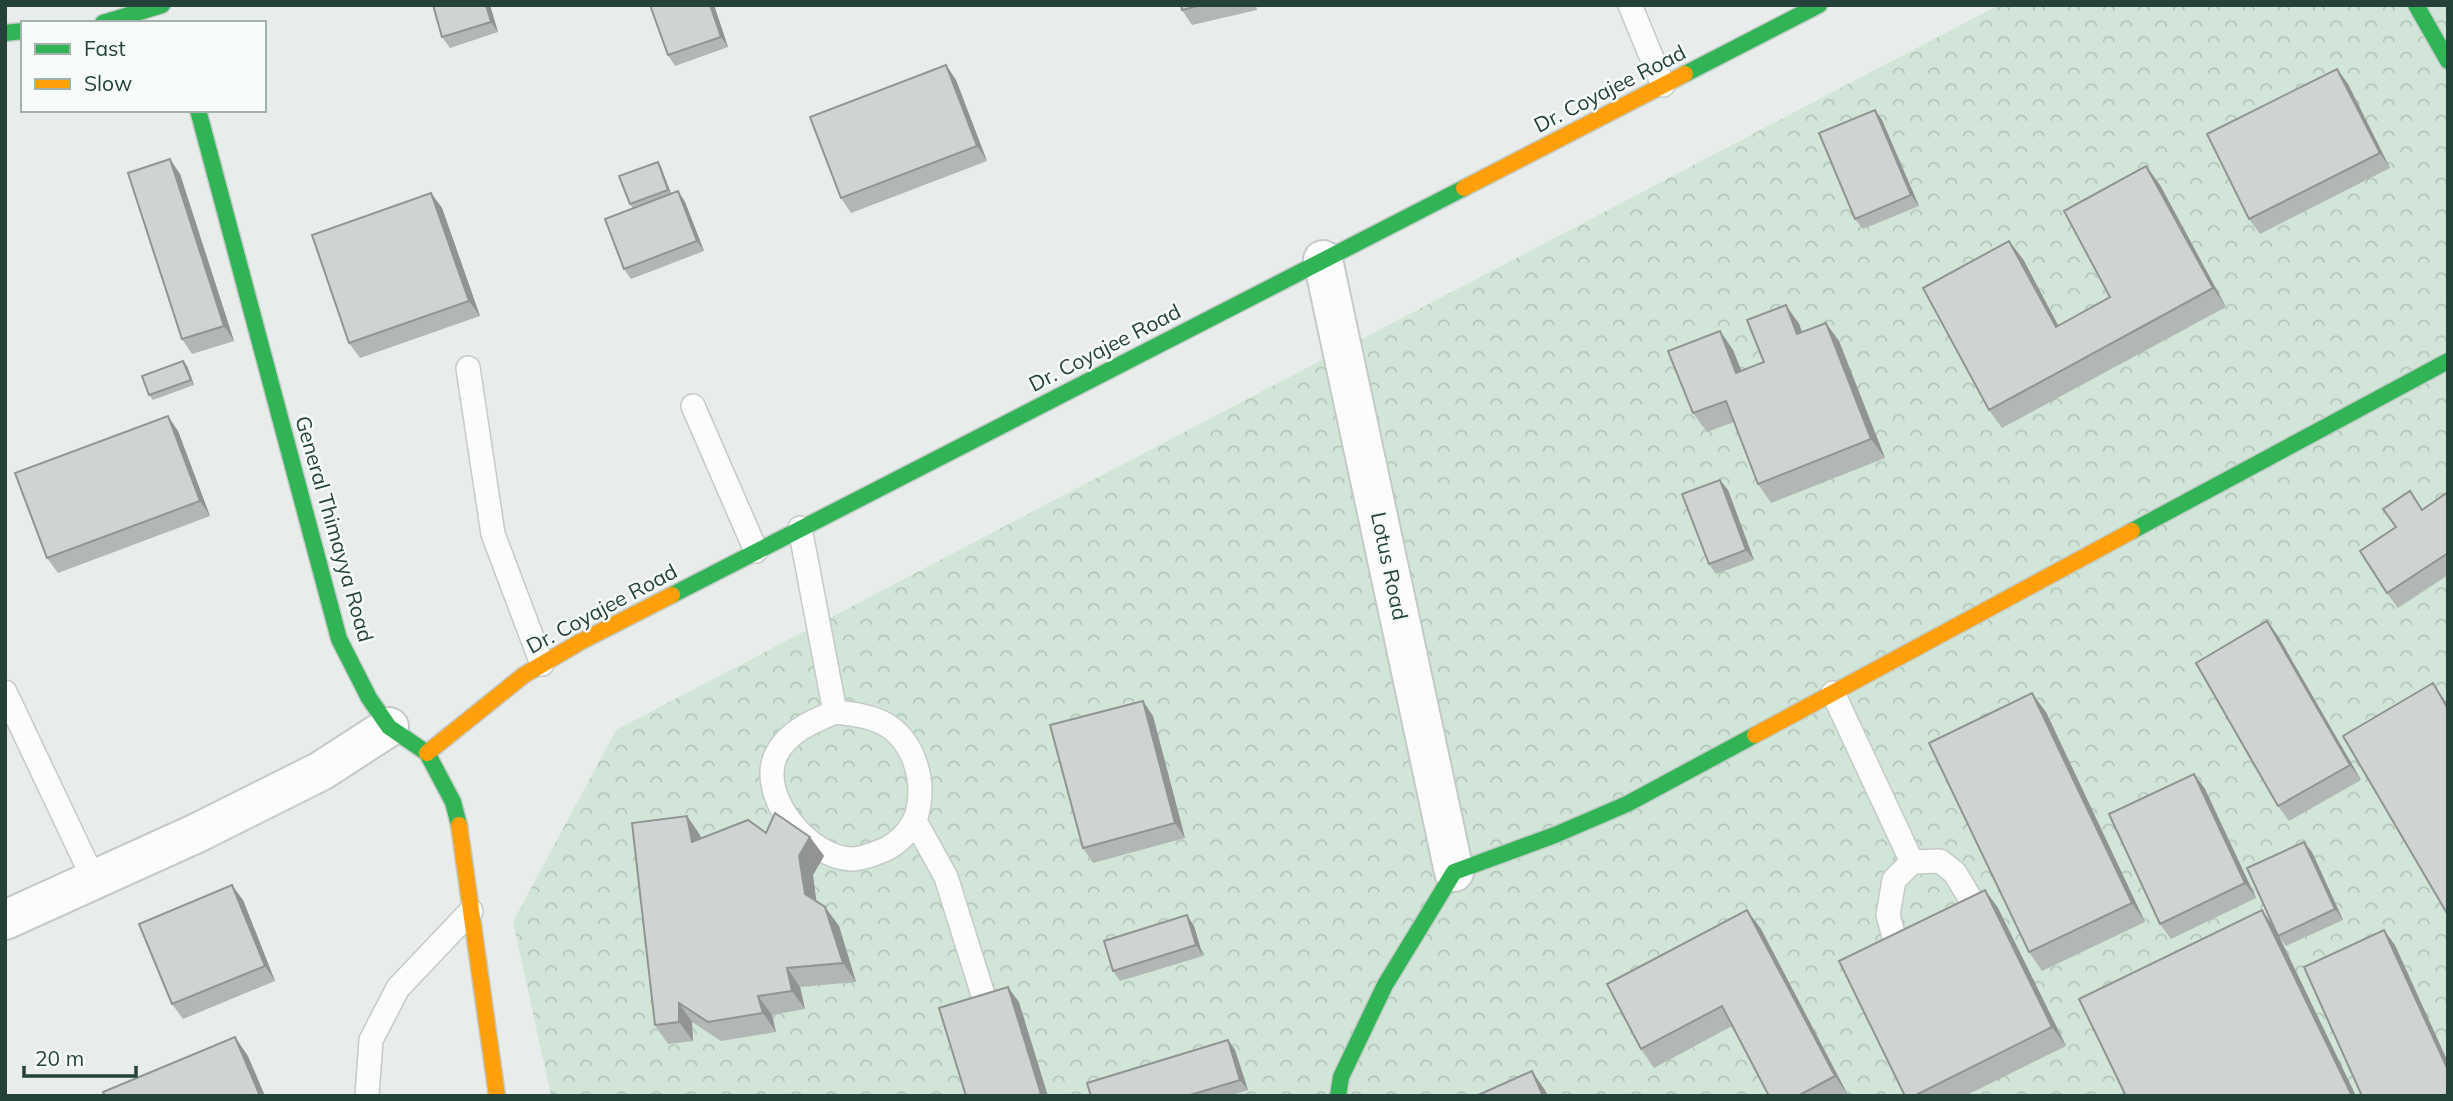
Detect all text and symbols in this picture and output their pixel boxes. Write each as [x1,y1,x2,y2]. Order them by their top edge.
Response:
legend [21,21,266,112]
text: Fast [84,35,126,61]
street label: Dr. Coyajee Road [1529,39,1690,138]
text: Slow [84,70,132,96]
street label: Dr. Coyajee Road [1024,298,1185,397]
street label: General Thimayya Road [290,413,380,645]
street label: Lotus Road [1366,509,1414,622]
street label: Dr. Coyajee Road [522,557,681,659]
scale bar [24,1034,136,1078]
text: 20 m [35,1045,84,1071]

